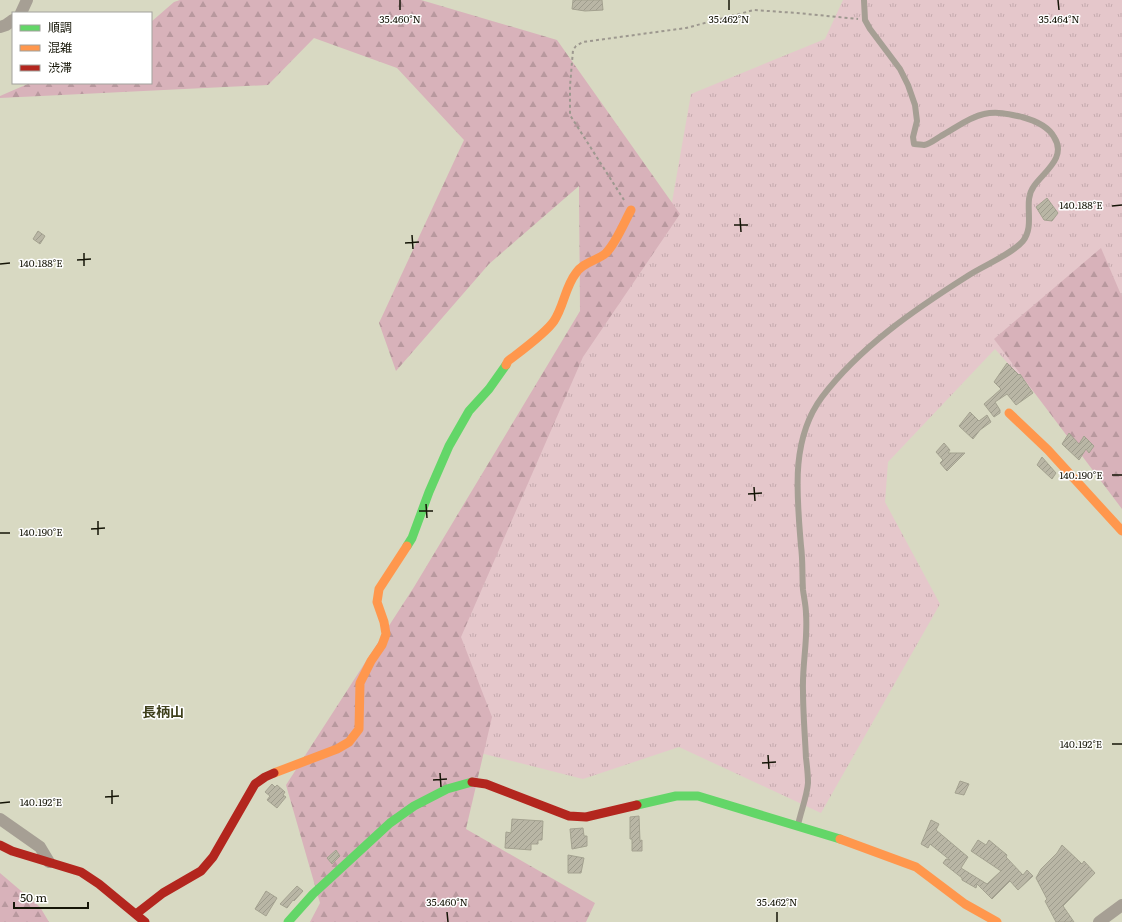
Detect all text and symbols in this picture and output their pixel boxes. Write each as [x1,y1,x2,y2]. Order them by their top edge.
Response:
text: 35.460°N [379,11,421,26]
text: 35.462°N [709,11,749,26]
text: 35.464°N [1038,11,1080,26]
legend [12,12,152,84]
text: 順調 [48,18,72,36]
text: 混雑 [48,38,72,56]
text: 渋滞 [48,58,72,76]
text: 140.188°E [1059,197,1103,212]
text: 140.188°E [19,255,63,270]
text: 140.190°E [1059,467,1103,482]
text: 140.190°E [19,524,63,539]
district label: 長柄山 [142,701,184,721]
text: 140.192°E [1060,736,1102,751]
text: 140.192°E [20,794,62,809]
scale bar [14,884,88,910]
text: 50 m [20,888,47,906]
text: 35.460°N [426,894,468,909]
text: 35.462°N [757,894,797,909]

